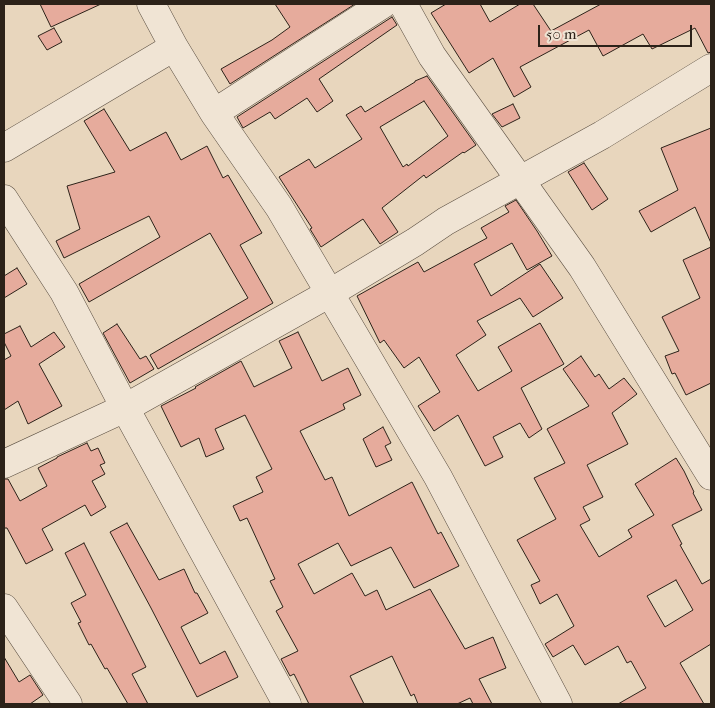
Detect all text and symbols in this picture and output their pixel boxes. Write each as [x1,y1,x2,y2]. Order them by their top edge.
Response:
scale bar [540,15,694,47]
text: 50 m [546,25,576,43]

